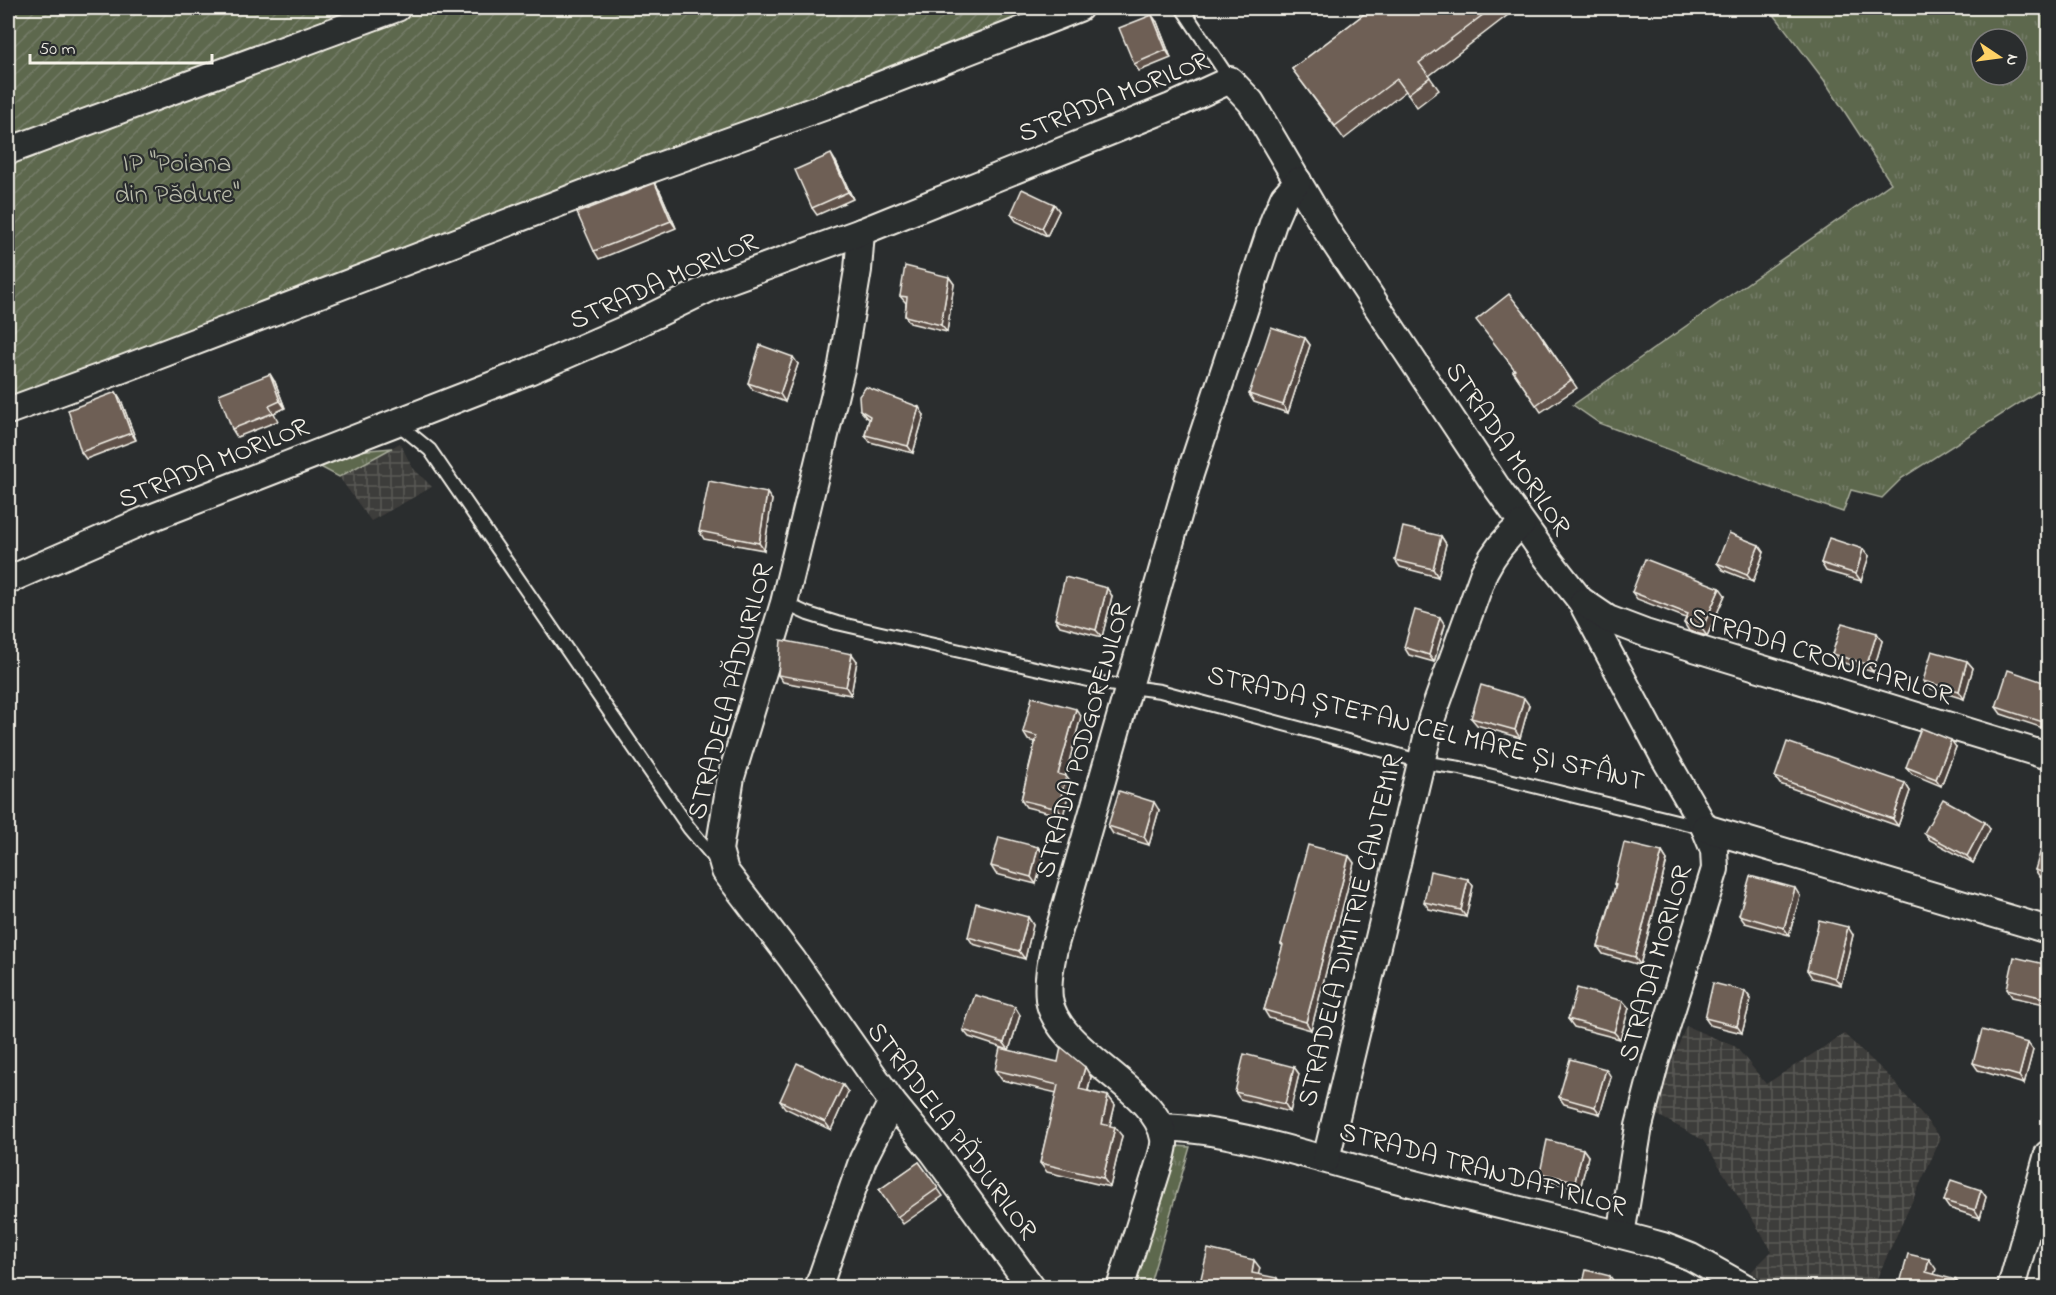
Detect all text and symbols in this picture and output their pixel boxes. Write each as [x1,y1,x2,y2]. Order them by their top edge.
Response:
scale bar [30,27,212,65]
north arrow [1969,27,2029,87]
text: 50 m [39,37,76,63]
street label: STRADA MORILOR [1013,42,1215,154]
text: N [1999,52,2025,68]
park label: IP "Poiana din Pădure" [114,145,240,215]
street label: STRADA MORILOR [564,223,764,341]
street label: STRADA MORILOR [1434,355,1580,544]
street label: STRADA MORILOR [113,408,315,520]
street label: STRADELA PĂDURILOR [678,559,784,824]
street label: STRADA PODGORENILOR [1026,599,1142,883]
street label: STRADA CRONICARILOR [1684,599,1957,716]
street label: STRADA ȘTEFAN CEL MARE ȘI SFÂNT [1203,656,1648,803]
street label: STRADELA DIMITRIE CANTEMIR [1289,750,1414,1111]
street label: STRADA MORILOR [1610,861,1703,1066]
street label: STRADELA PĂDURILOR [856,1014,1046,1249]
street label: STRADA TRANDAFIRILOR [1335,1113,1630,1227]

